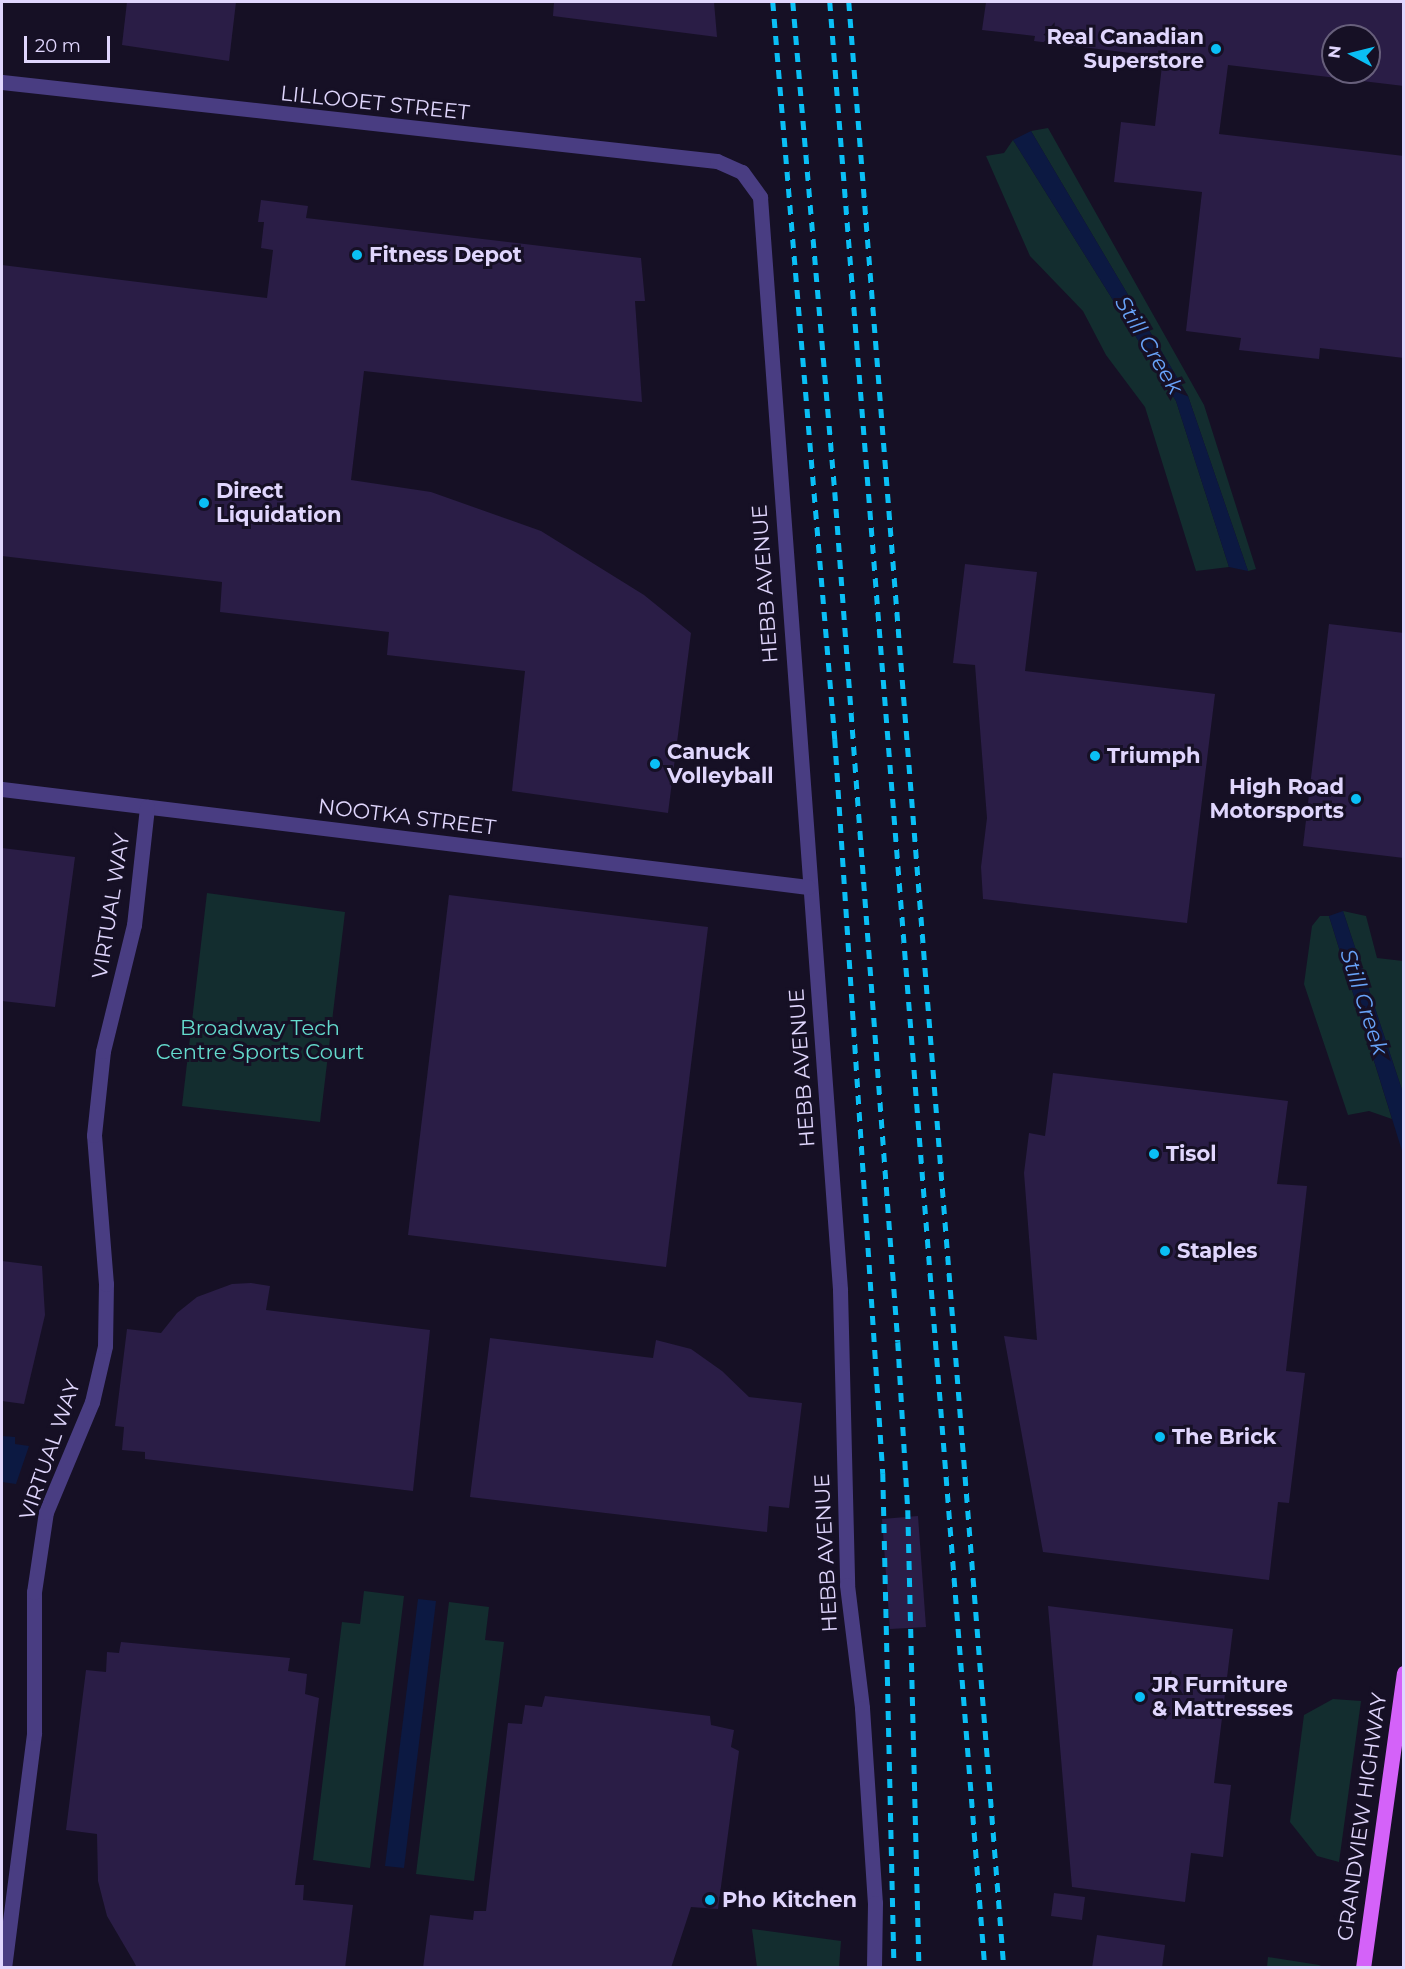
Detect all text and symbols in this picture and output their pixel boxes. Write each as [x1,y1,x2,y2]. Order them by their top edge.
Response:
scale bar [27,24,112,62]
place label: Real Canadian Superstore [1046,24,1204,74]
north arrow [1321,24,1381,84]
text: 20 m [35,35,81,57]
marker: Real Canadian Superstore [1209,42,1223,56]
text: N [1324,44,1345,60]
street label: LILLOOET STREET [279,81,471,125]
place label: Fitness Depot [369,242,522,268]
marker: Fitness Depot [350,248,364,262]
water label: Still Creek [1109,291,1189,399]
place label: Direct Liquidation [216,478,341,528]
marker: Direct Liquidation [197,496,211,510]
street label: HEBB AVENUE [747,504,783,664]
place label: Canuck Volleyball [667,739,774,789]
place label: Triumph [1107,743,1200,769]
marker: Triumph [1088,749,1102,763]
marker: Canuck Volleyball [648,757,662,771]
place label: High Road Motorsports [1210,774,1344,824]
marker: High Road Motorsports [1349,792,1363,806]
street label: NOOTKA STREET [317,794,497,840]
street label: VIRTUAL WAY [87,832,135,980]
water label: Still Creek [1334,946,1394,1058]
street label: HEBB AVENUE [784,988,820,1148]
park label: Broadway Tech Centre Sports Court [156,1015,364,1065]
place label: Tisol [1166,1141,1217,1167]
marker: Tisol [1147,1147,1161,1161]
place label: Staples [1177,1238,1257,1264]
marker: Staples [1158,1244,1172,1258]
street label: VIRTUAL WAY [14,1377,86,1523]
place label: The Brick [1172,1424,1276,1450]
marker: The Brick [1153,1430,1167,1444]
street label: HEBB AVENUE [809,1473,843,1633]
place label: JR Furniture & Mattresses [1152,1672,1293,1722]
marker: JR Furniture & Mattresses [1133,1690,1147,1704]
street label: GRANDVIEW HIGHWAY [1332,1691,1392,1943]
place label: Pho Kitchen [722,1887,857,1913]
marker: Pho Kitchen [703,1893,717,1907]

